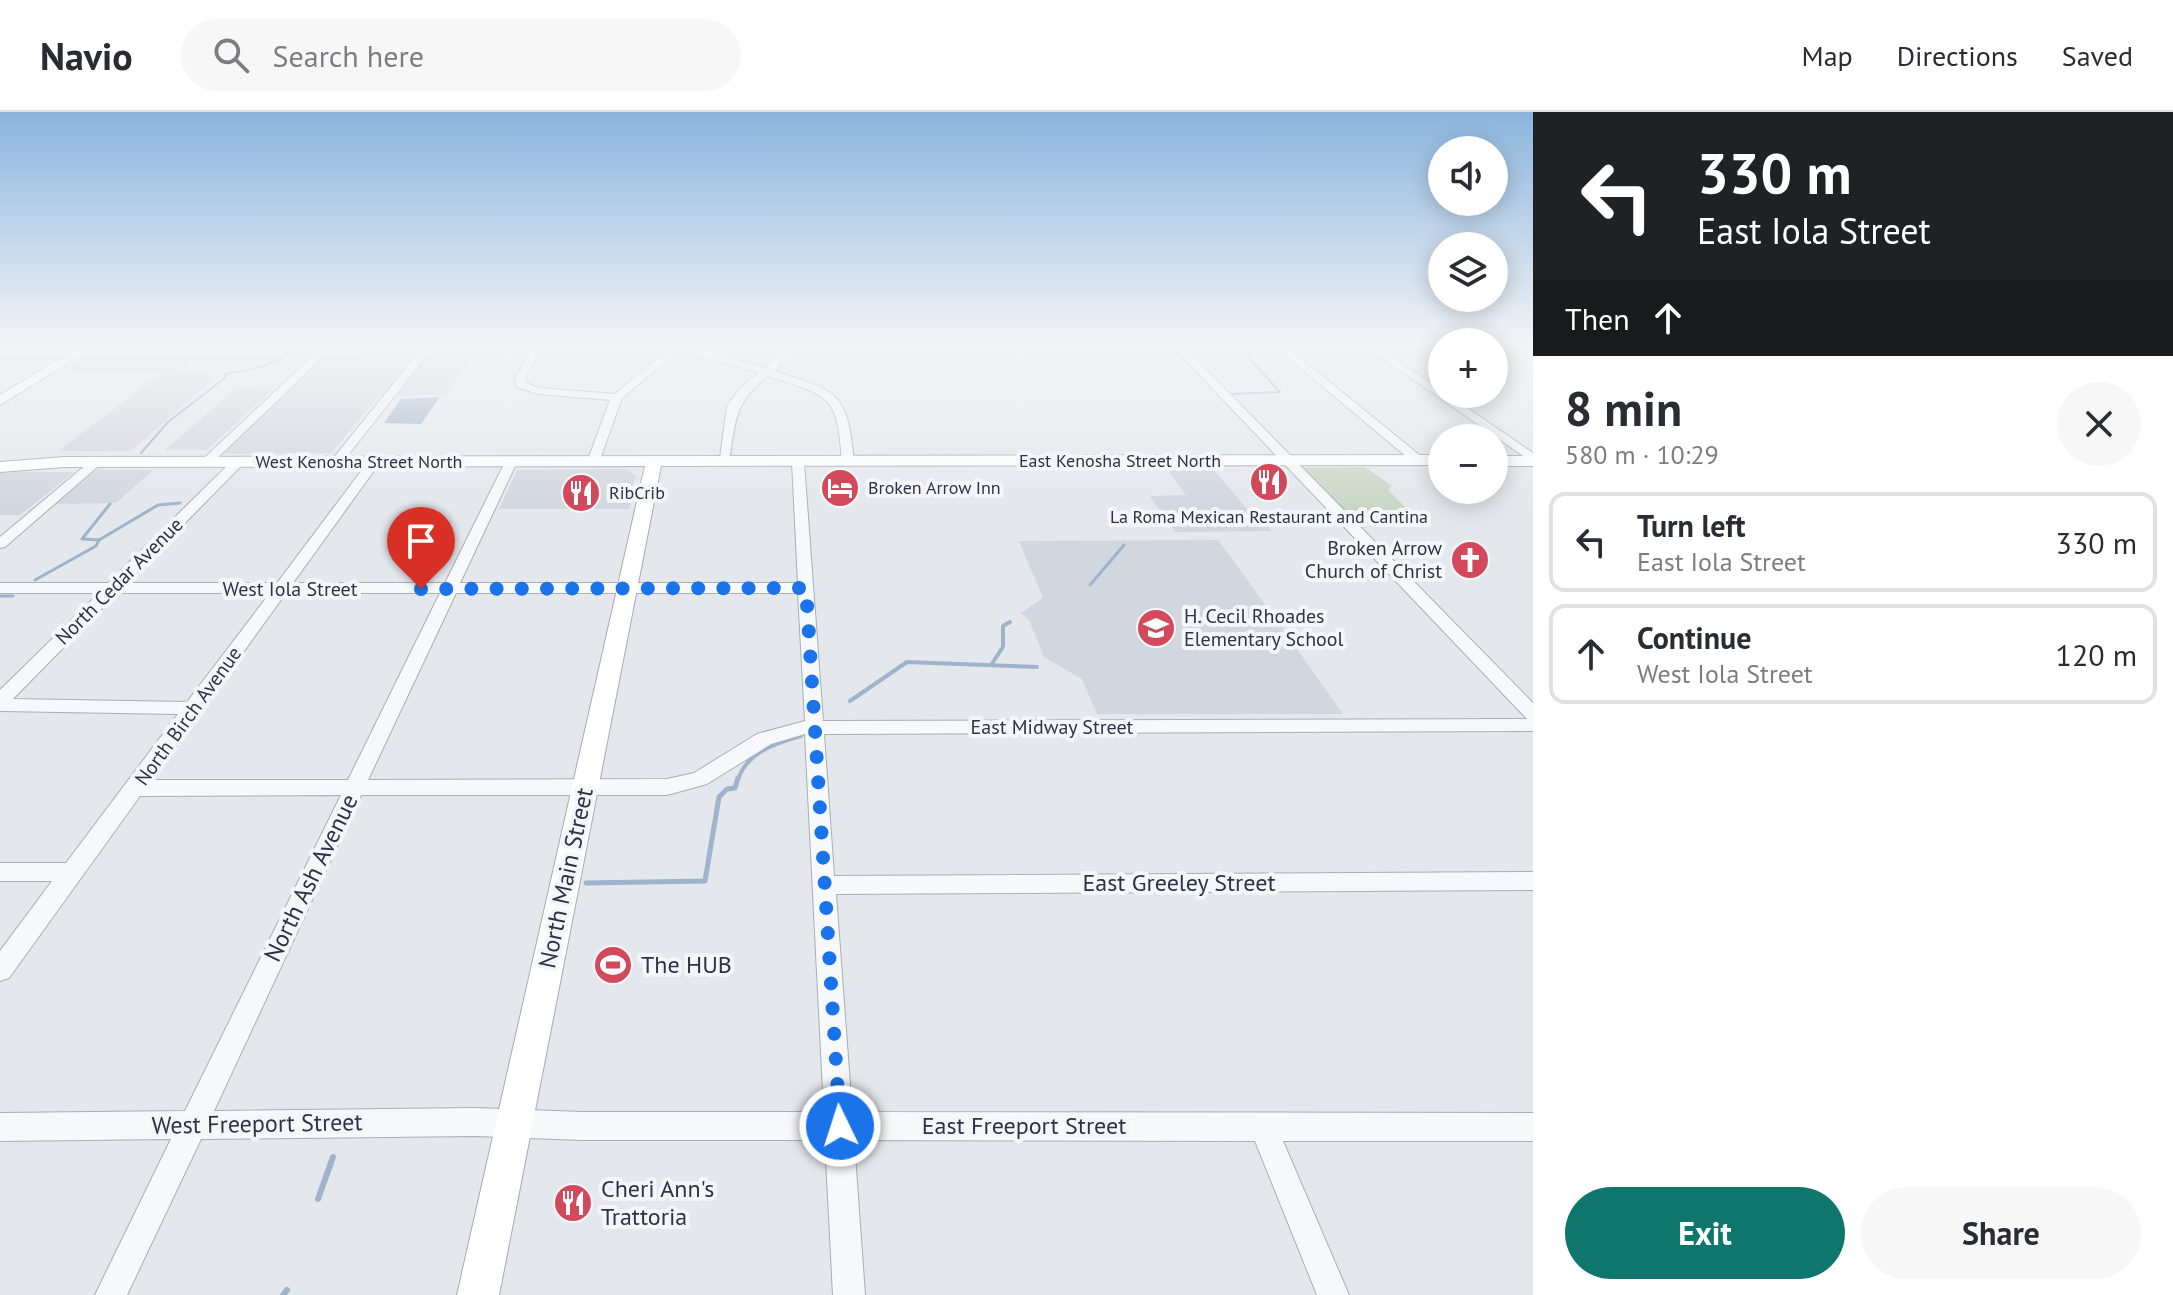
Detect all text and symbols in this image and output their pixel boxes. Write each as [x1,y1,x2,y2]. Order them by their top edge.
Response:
search box [181,19,741,91]
text: Navio [40,31,133,80]
icon: search [209,33,253,77]
text: Search here [273,36,424,75]
text: Map [1802,37,1853,74]
text: Directions [1897,37,2018,74]
text: Saved [2062,37,2133,74]
map controls [1428,136,1508,504]
button: sound [1428,136,1508,216]
text: 330 m [1697,137,1852,209]
icon: left [1565,144,1669,248]
text: East Iola Street [1697,207,1931,254]
button: layers [1428,232,1508,312]
icon: ahead [1646,296,1690,340]
text: Then [1565,299,1630,338]
button: + [1428,328,1508,408]
text: 8 min [1565,377,1682,439]
button: close [2057,382,2141,466]
button: − [1428,424,1508,504]
text: 580 m · 10:29 [1565,438,1719,471]
street label: East Kenosha Street North [1019,449,1221,472]
street label: West Kenosha Street North [256,450,462,473]
restaurant icon: La Roma Mexican Restaurant and Cantina [1248,461,1290,503]
hotel icon: Broken Arrow Inn [819,467,861,509]
restaurant icon: RibCrib [560,472,602,514]
place label: Broken Arrow Inn [868,476,1001,499]
place label: RibCrib [609,481,665,504]
place label: La Roma Mexican Restaurant and Cantina [1110,505,1428,528]
text: Turn left [1637,506,1745,545]
pin [387,507,455,589]
street label: North Cedar Avenue [50,512,188,650]
icon: arrive [399,519,443,563]
icon: left [1569,520,1613,564]
text: 330 m [2056,523,2137,562]
place label: Broken Arrow Church of Christ [1305,535,1442,584]
church icon: Broken Arrow Church of Christ [1449,539,1491,581]
text: East Iola Street [1637,545,1806,578]
street label: West Iola Street [222,576,358,602]
place label: H. Cecil Rhoades Elementary School [1184,603,1344,652]
school or university icon: H. Cecil Rhoades Elementary School [1135,607,1177,649]
text: Continue [1637,618,1751,657]
icon: ahead [1569,632,1613,676]
text: 120 m [2056,635,2137,674]
street label: North Birch Avenue [129,641,247,791]
text: West Iola Street [1637,657,1813,690]
street label: East Midway Street [971,714,1134,740]
street label: North Main Street [531,785,600,971]
street label: North Ash Avenue [257,789,365,967]
street label: East Greeley Street [1082,867,1276,898]
sports icon: The HUB [592,944,634,986]
place label: The HUB [641,949,732,980]
position arrow [798,1084,882,1168]
street label: West Freeport Street [151,1106,363,1141]
street label: East Freeport Street [922,1110,1126,1141]
place label: Cheri Ann's Trattoria [601,1173,714,1232]
restaurant icon: Cheri Ann's Trattoria [552,1182,594,1224]
button: Exit [1565,1187,1845,1279]
button: Share [1861,1187,2141,1279]

